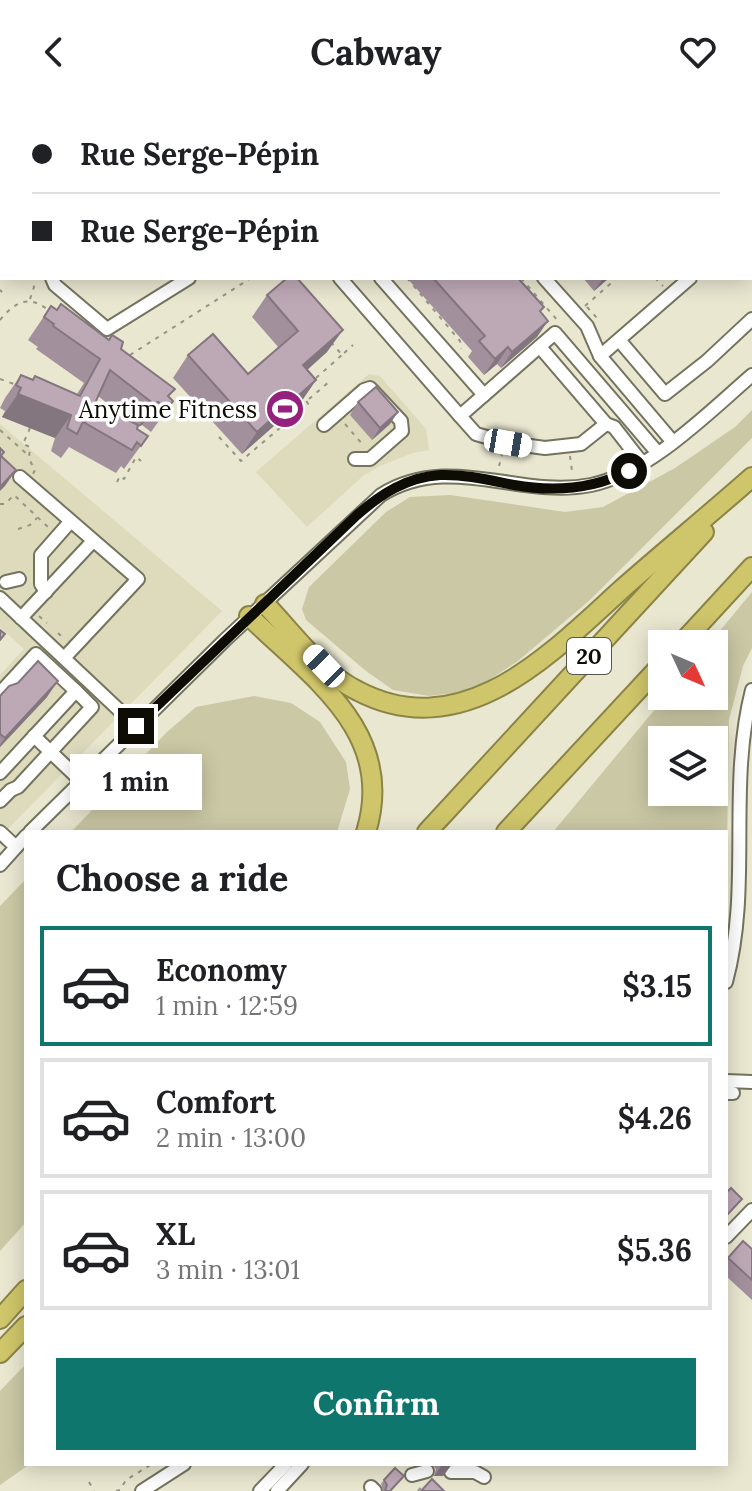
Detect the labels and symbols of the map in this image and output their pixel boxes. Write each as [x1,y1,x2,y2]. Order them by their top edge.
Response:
sports icon: Anytime Fitness [264,388,306,430]
place label: Anytime Fitness [78,394,257,425]
car [482,427,534,459]
route start [611,453,647,489]
north arrow [648,630,728,710]
road number: 20 [567,638,611,674]
car [299,640,349,692]
route end [118,708,154,744]
callout: 1 min [70,754,202,810]

